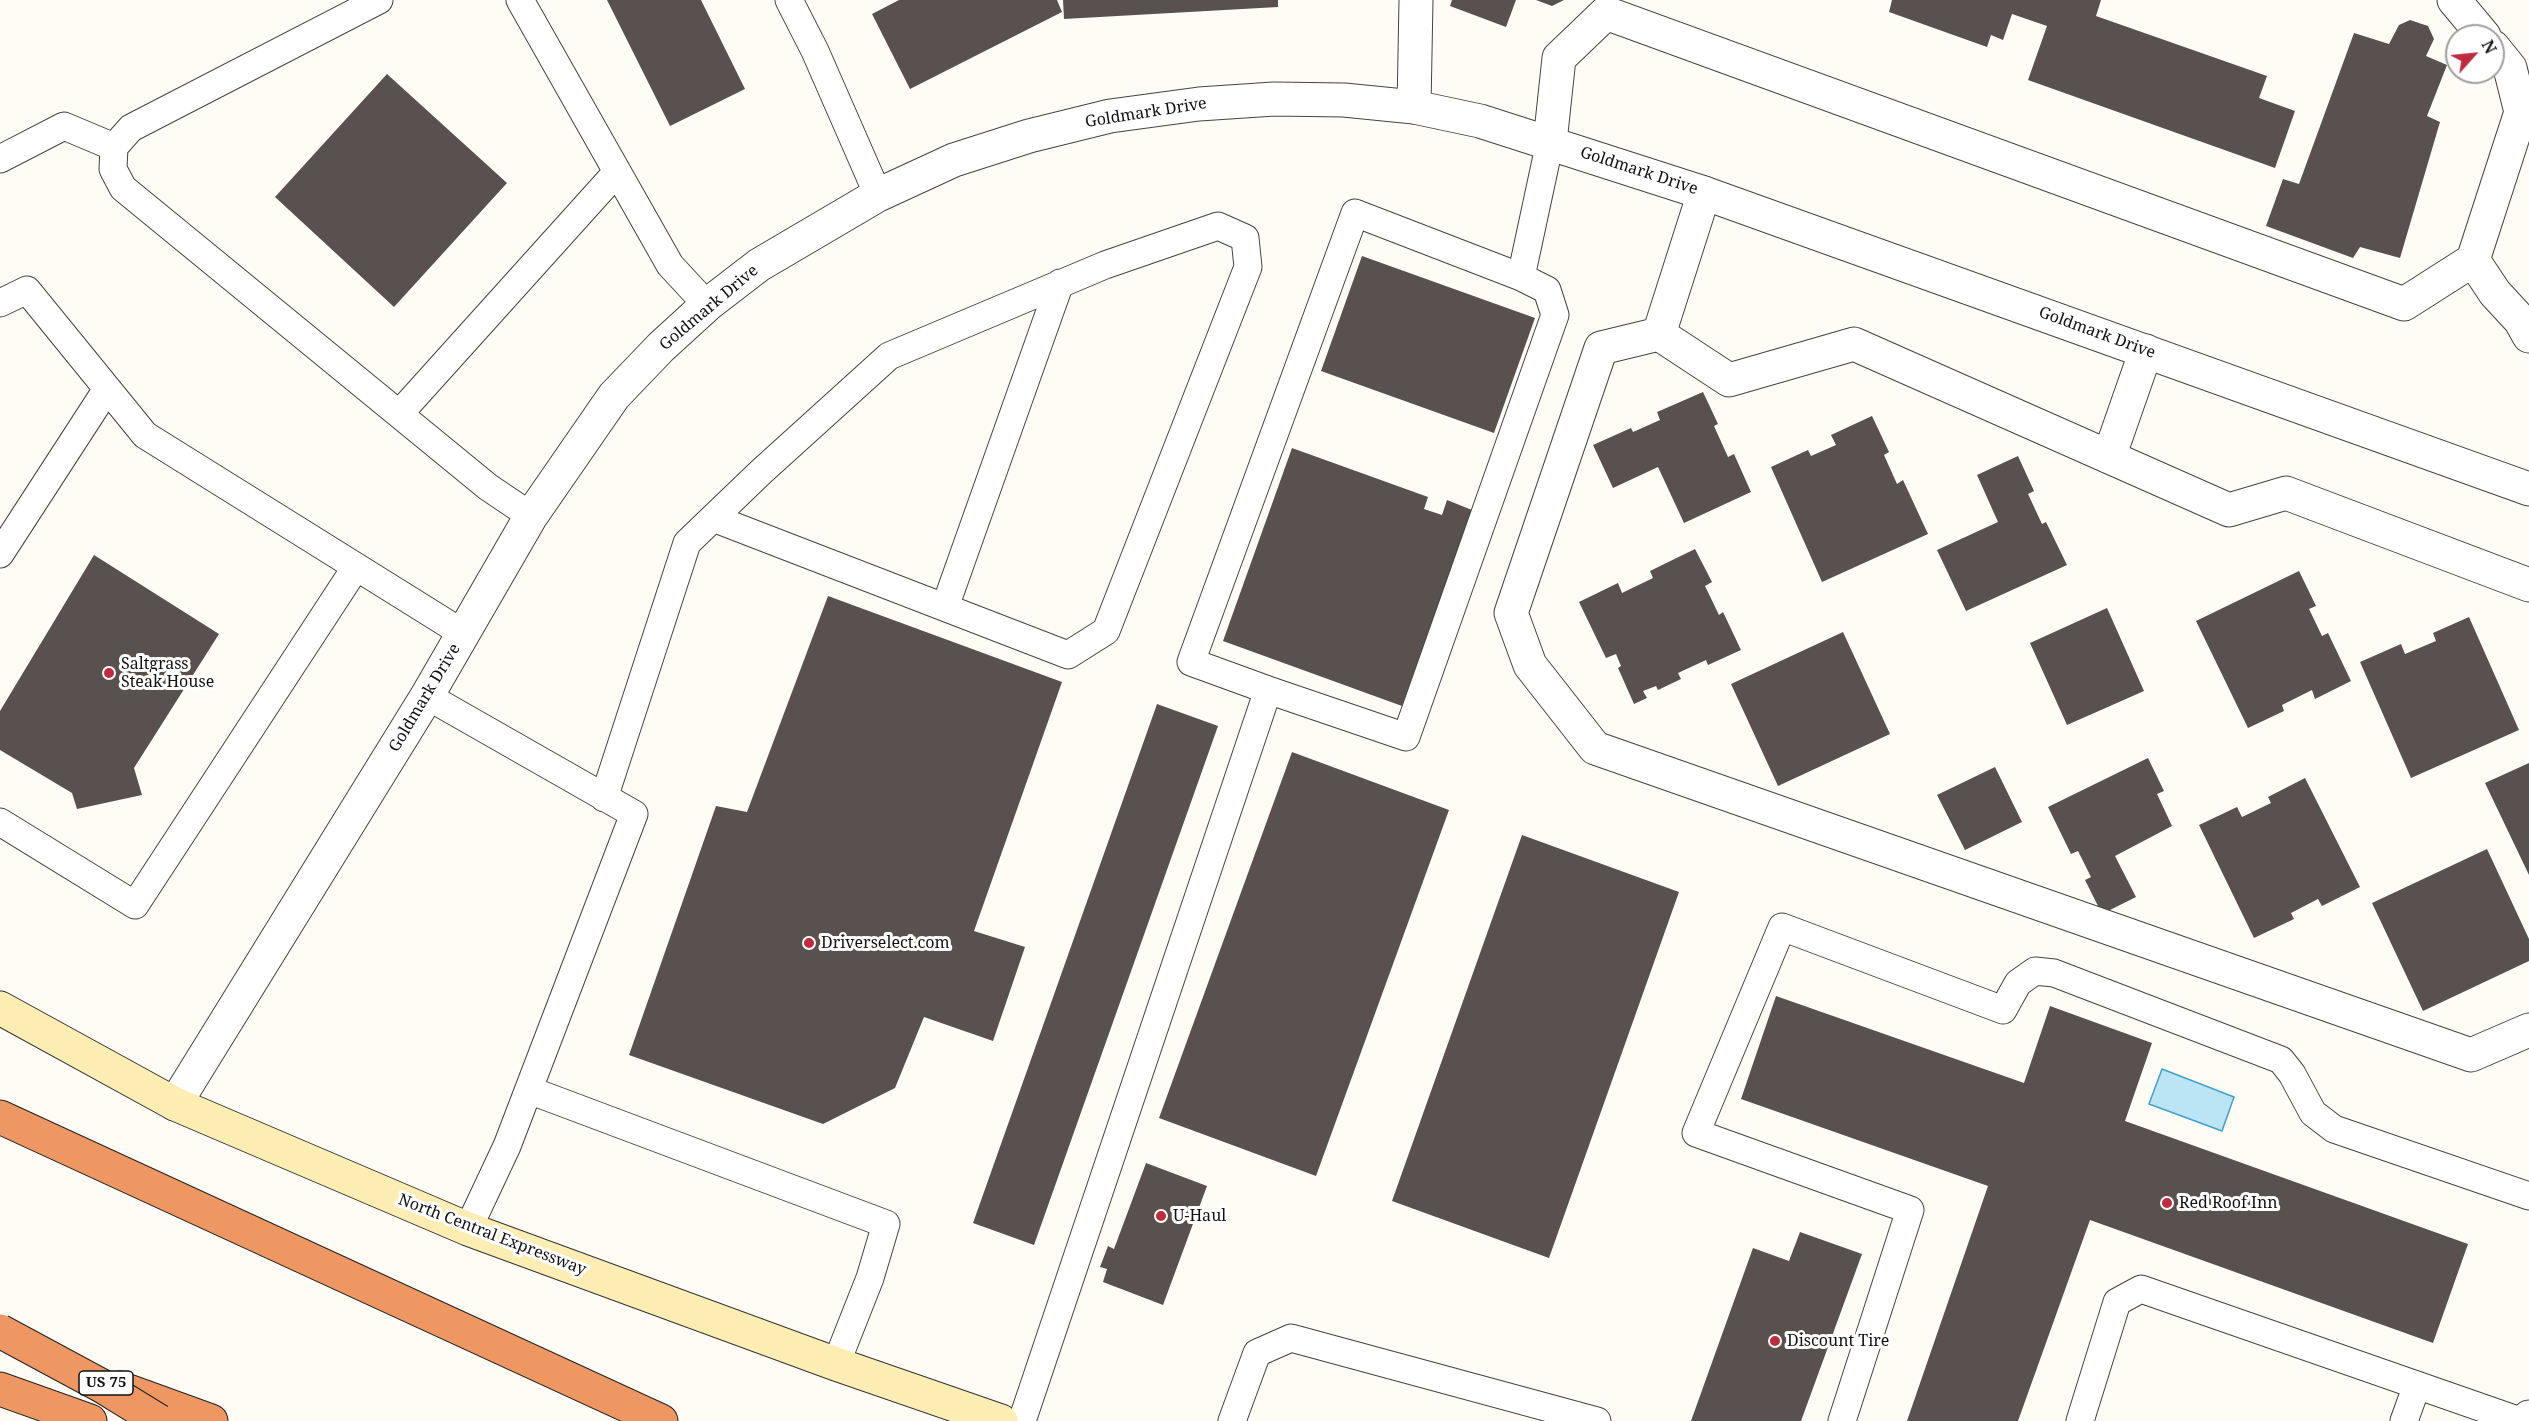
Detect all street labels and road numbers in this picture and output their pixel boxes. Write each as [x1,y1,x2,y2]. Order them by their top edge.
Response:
street label: Goldmark Drive [1084,94,1208,132]
street label: Goldmark Drive [1578,143,1700,199]
street label: Goldmark Drive [656,261,762,355]
street label: Goldmark Drive [2036,303,2158,363]
street label: Goldmark Drive [385,640,465,756]
street label: North Central Expressway [395,1190,589,1280]
road number: US 75 [79,1371,133,1395]

